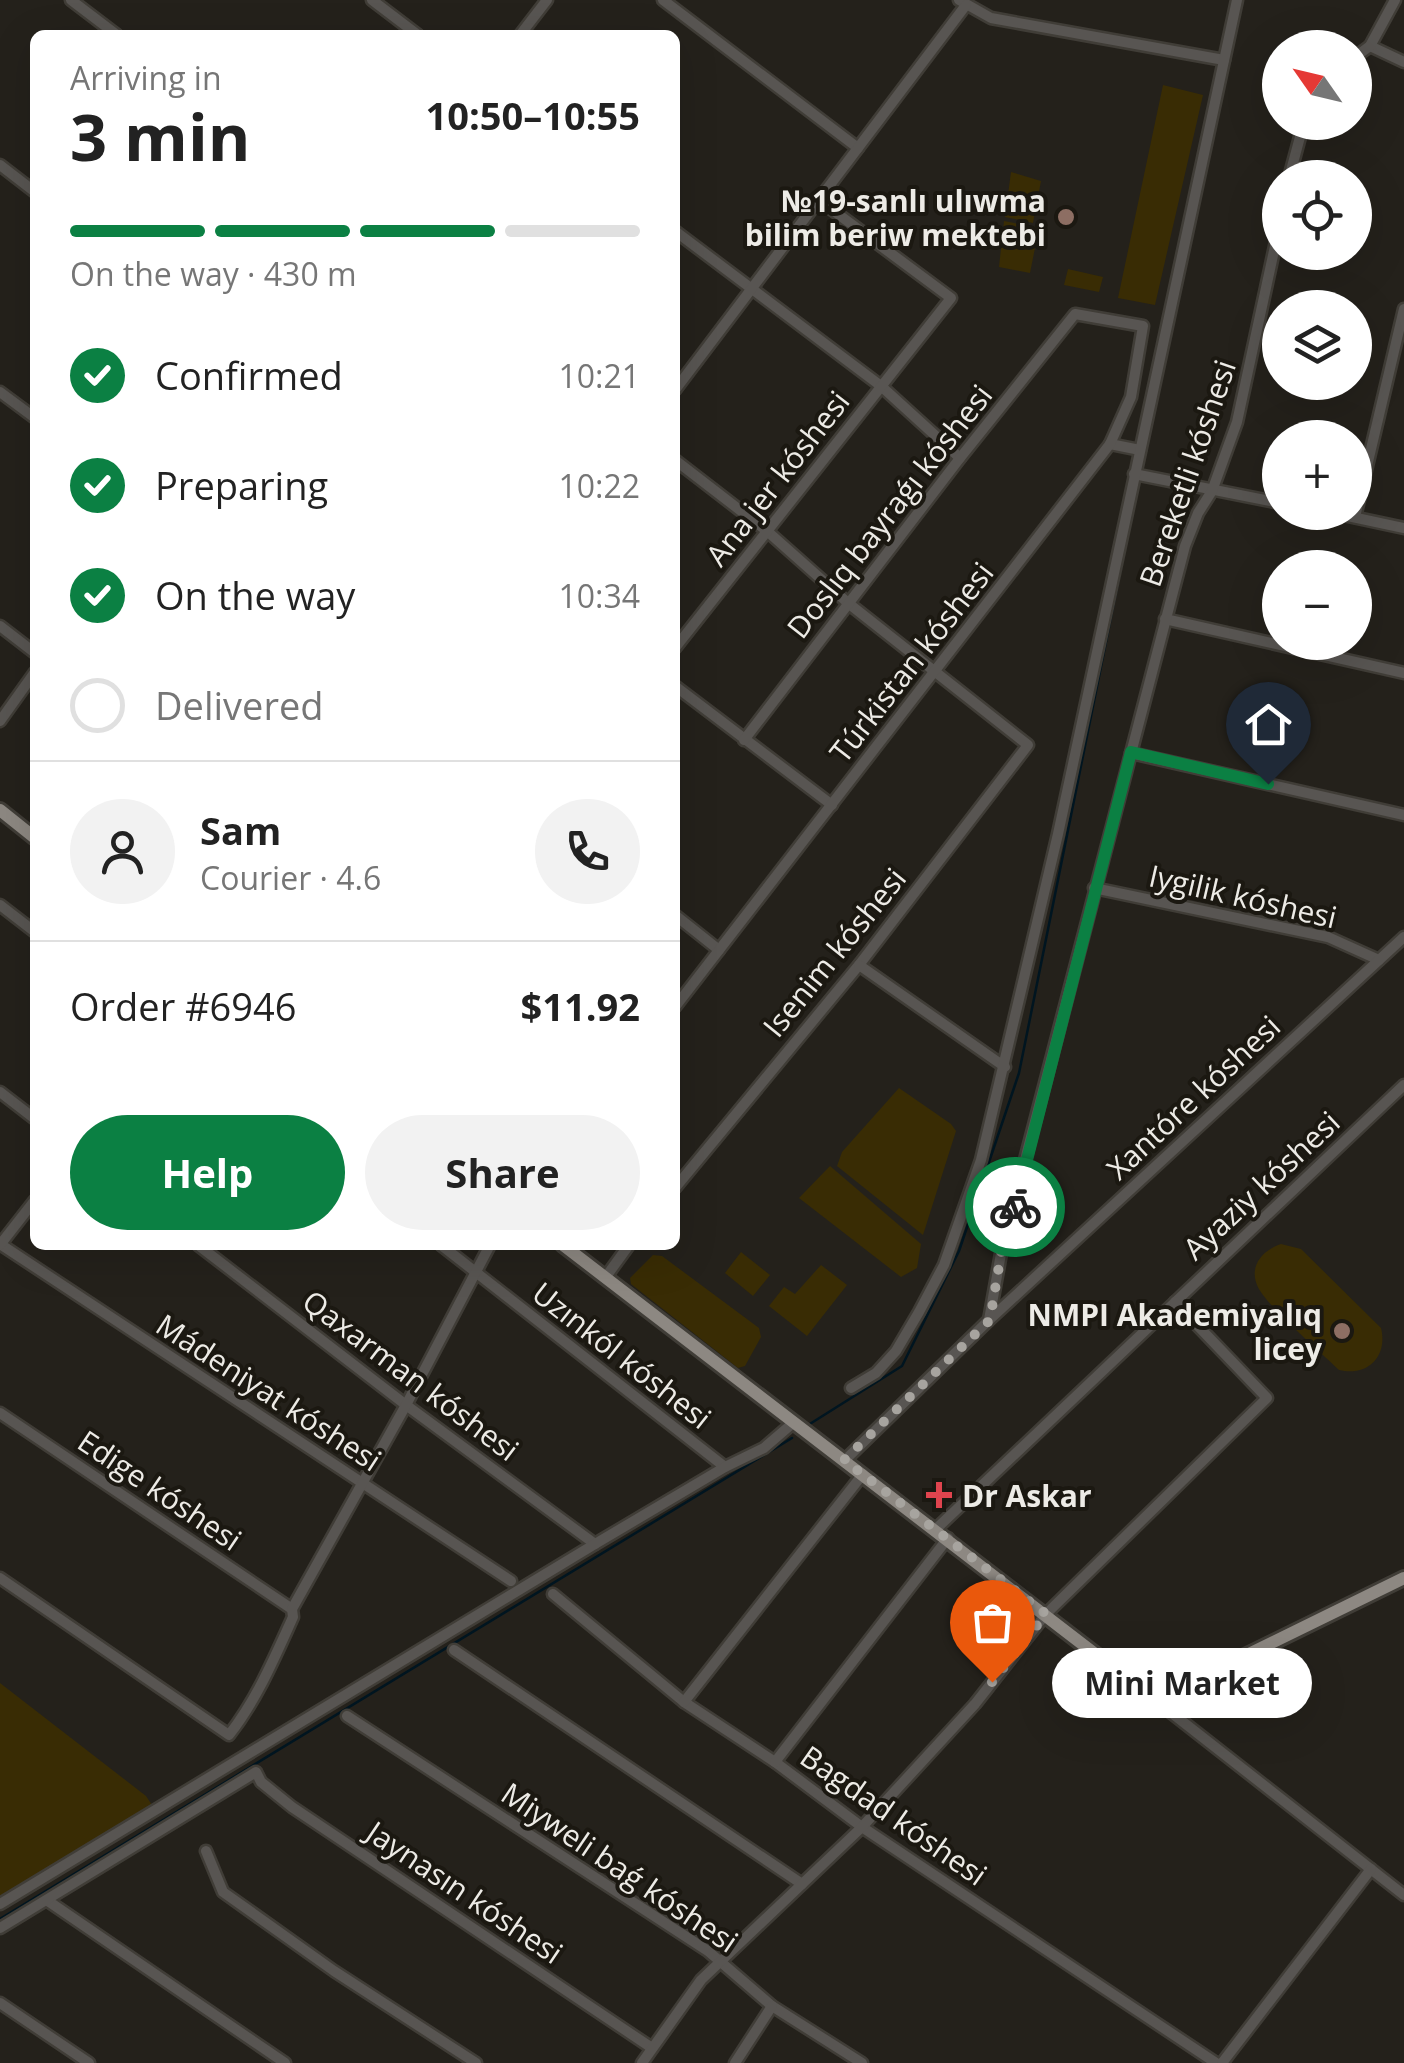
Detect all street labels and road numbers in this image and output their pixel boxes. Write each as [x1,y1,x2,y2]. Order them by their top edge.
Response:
street label: Bereketli kóshesi [1129,354,1245,592]
street label: Doslıq bayraǵı kóshesi [777,376,1001,646]
street label: Ana jer kóshesi [696,382,858,574]
street label: Túrkistan kóshesi [820,553,1002,771]
street label: Iygilik kóshesi [1145,855,1341,937]
street label: Isenim kóshesi [753,859,915,1045]
street label: Xantóre kóshesi [1097,1006,1289,1188]
street label: Ayaziy kóshesi [1174,1102,1348,1268]
street label: Uzınkól kóshesi [524,1272,720,1438]
street label: Qaxarman kóshesi [295,1280,527,1470]
street label: Mádeniyat kóshesi [149,1304,389,1480]
street label: Edige kóshesi [70,1420,250,1560]
street label: Bagdad kóshesi [793,1735,995,1895]
street label: Miyweli baǵ kóshesi [494,1773,746,1961]
street label: Jaynasın kóshesi [356,1810,571,1973]

